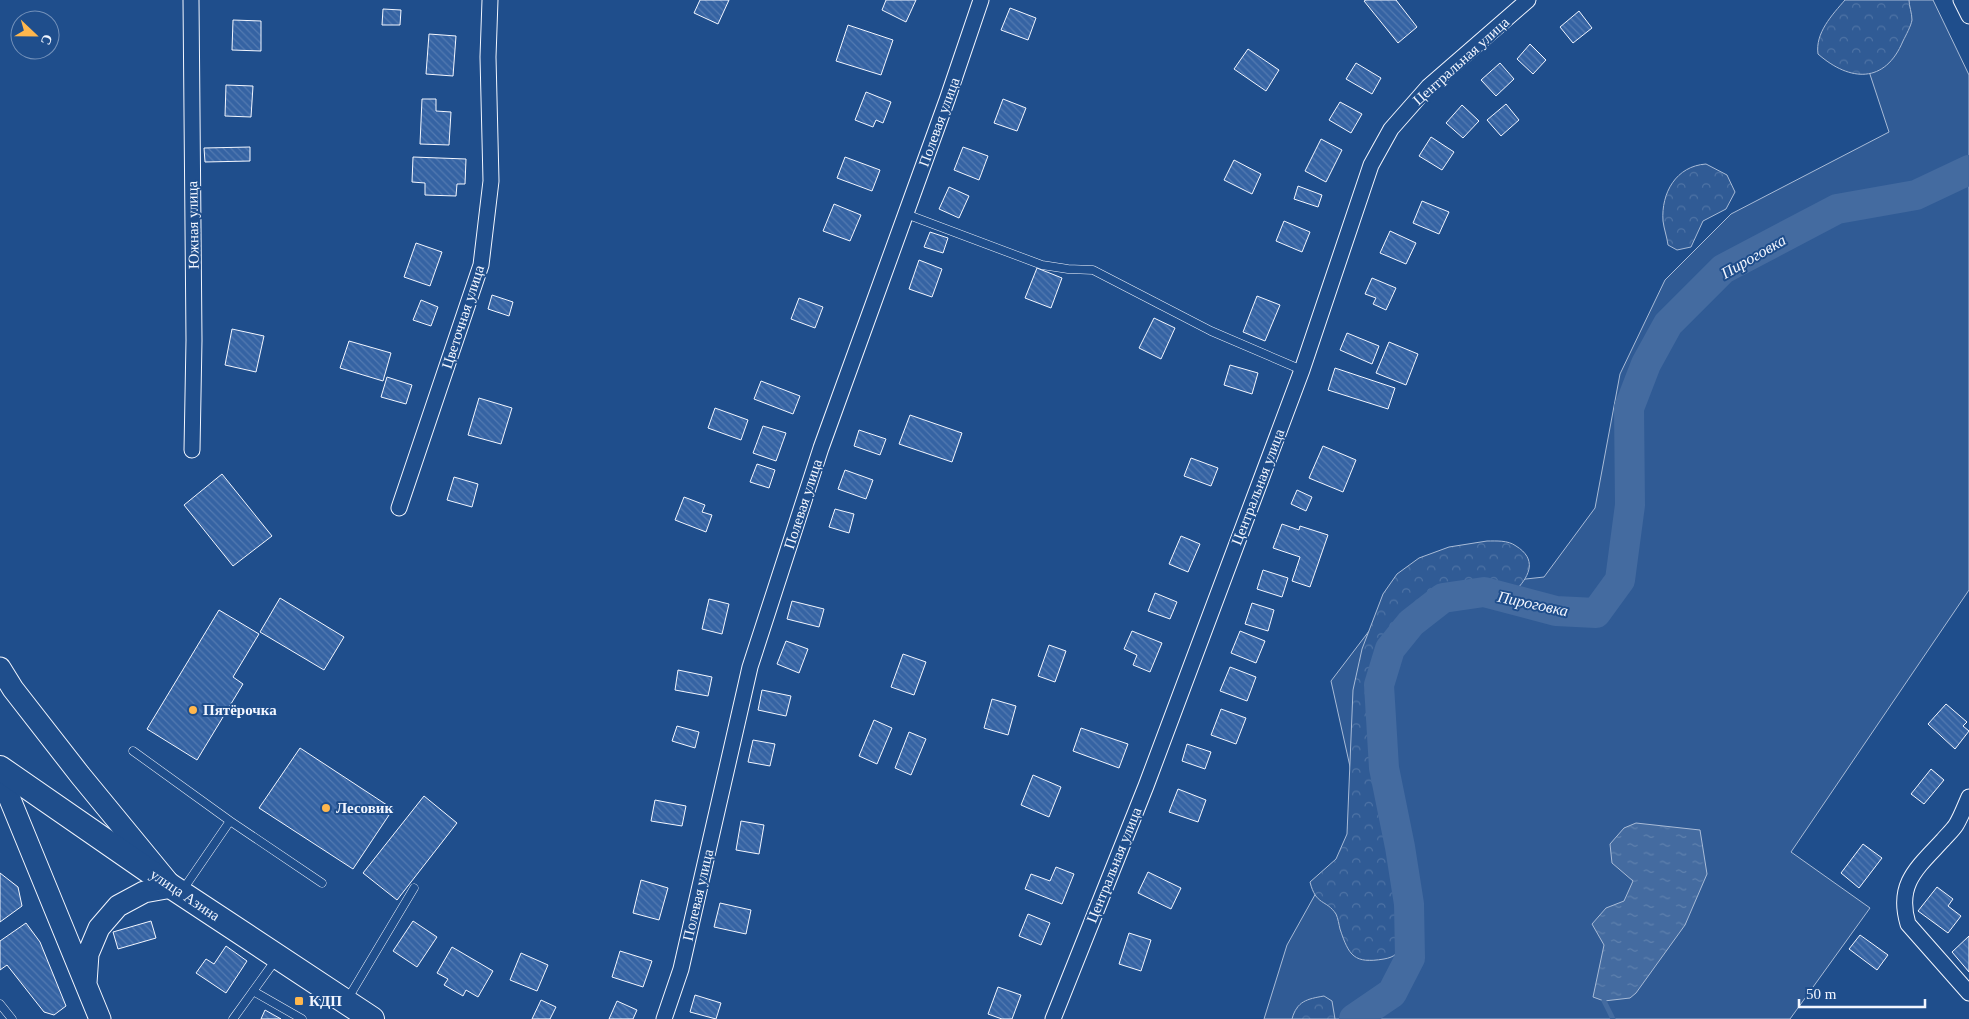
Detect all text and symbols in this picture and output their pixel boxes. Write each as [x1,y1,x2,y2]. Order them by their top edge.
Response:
north arrow [10,10,60,60]
street label: Центральная улица [1410,14,1512,108]
text: С [38,32,55,47]
street label: Полевая улица [915,75,963,169]
street label: Южная улица [184,180,202,269]
water label: Пироговка [1717,231,1789,283]
street label: Цветочная улица [439,263,487,371]
street label: Центральная улица [1228,426,1288,547]
street label: Полевая улица [781,457,825,551]
water label: Пироговка [1495,587,1570,620]
place label: Пятёрочка [203,702,277,718]
marker: Пятёрочка [187,704,199,716]
place label: Лесовик [336,800,393,816]
marker: Лесовик [320,802,332,814]
street label: Центральная улица [1083,805,1145,925]
street label: Полевая улица [680,847,716,942]
street label: улица Азина [147,866,223,924]
scale bar [1799,976,1925,1008]
text: 50 m [1806,986,1837,1002]
place label: КДП [309,993,342,1009]
marker: КДП [293,995,305,1007]

